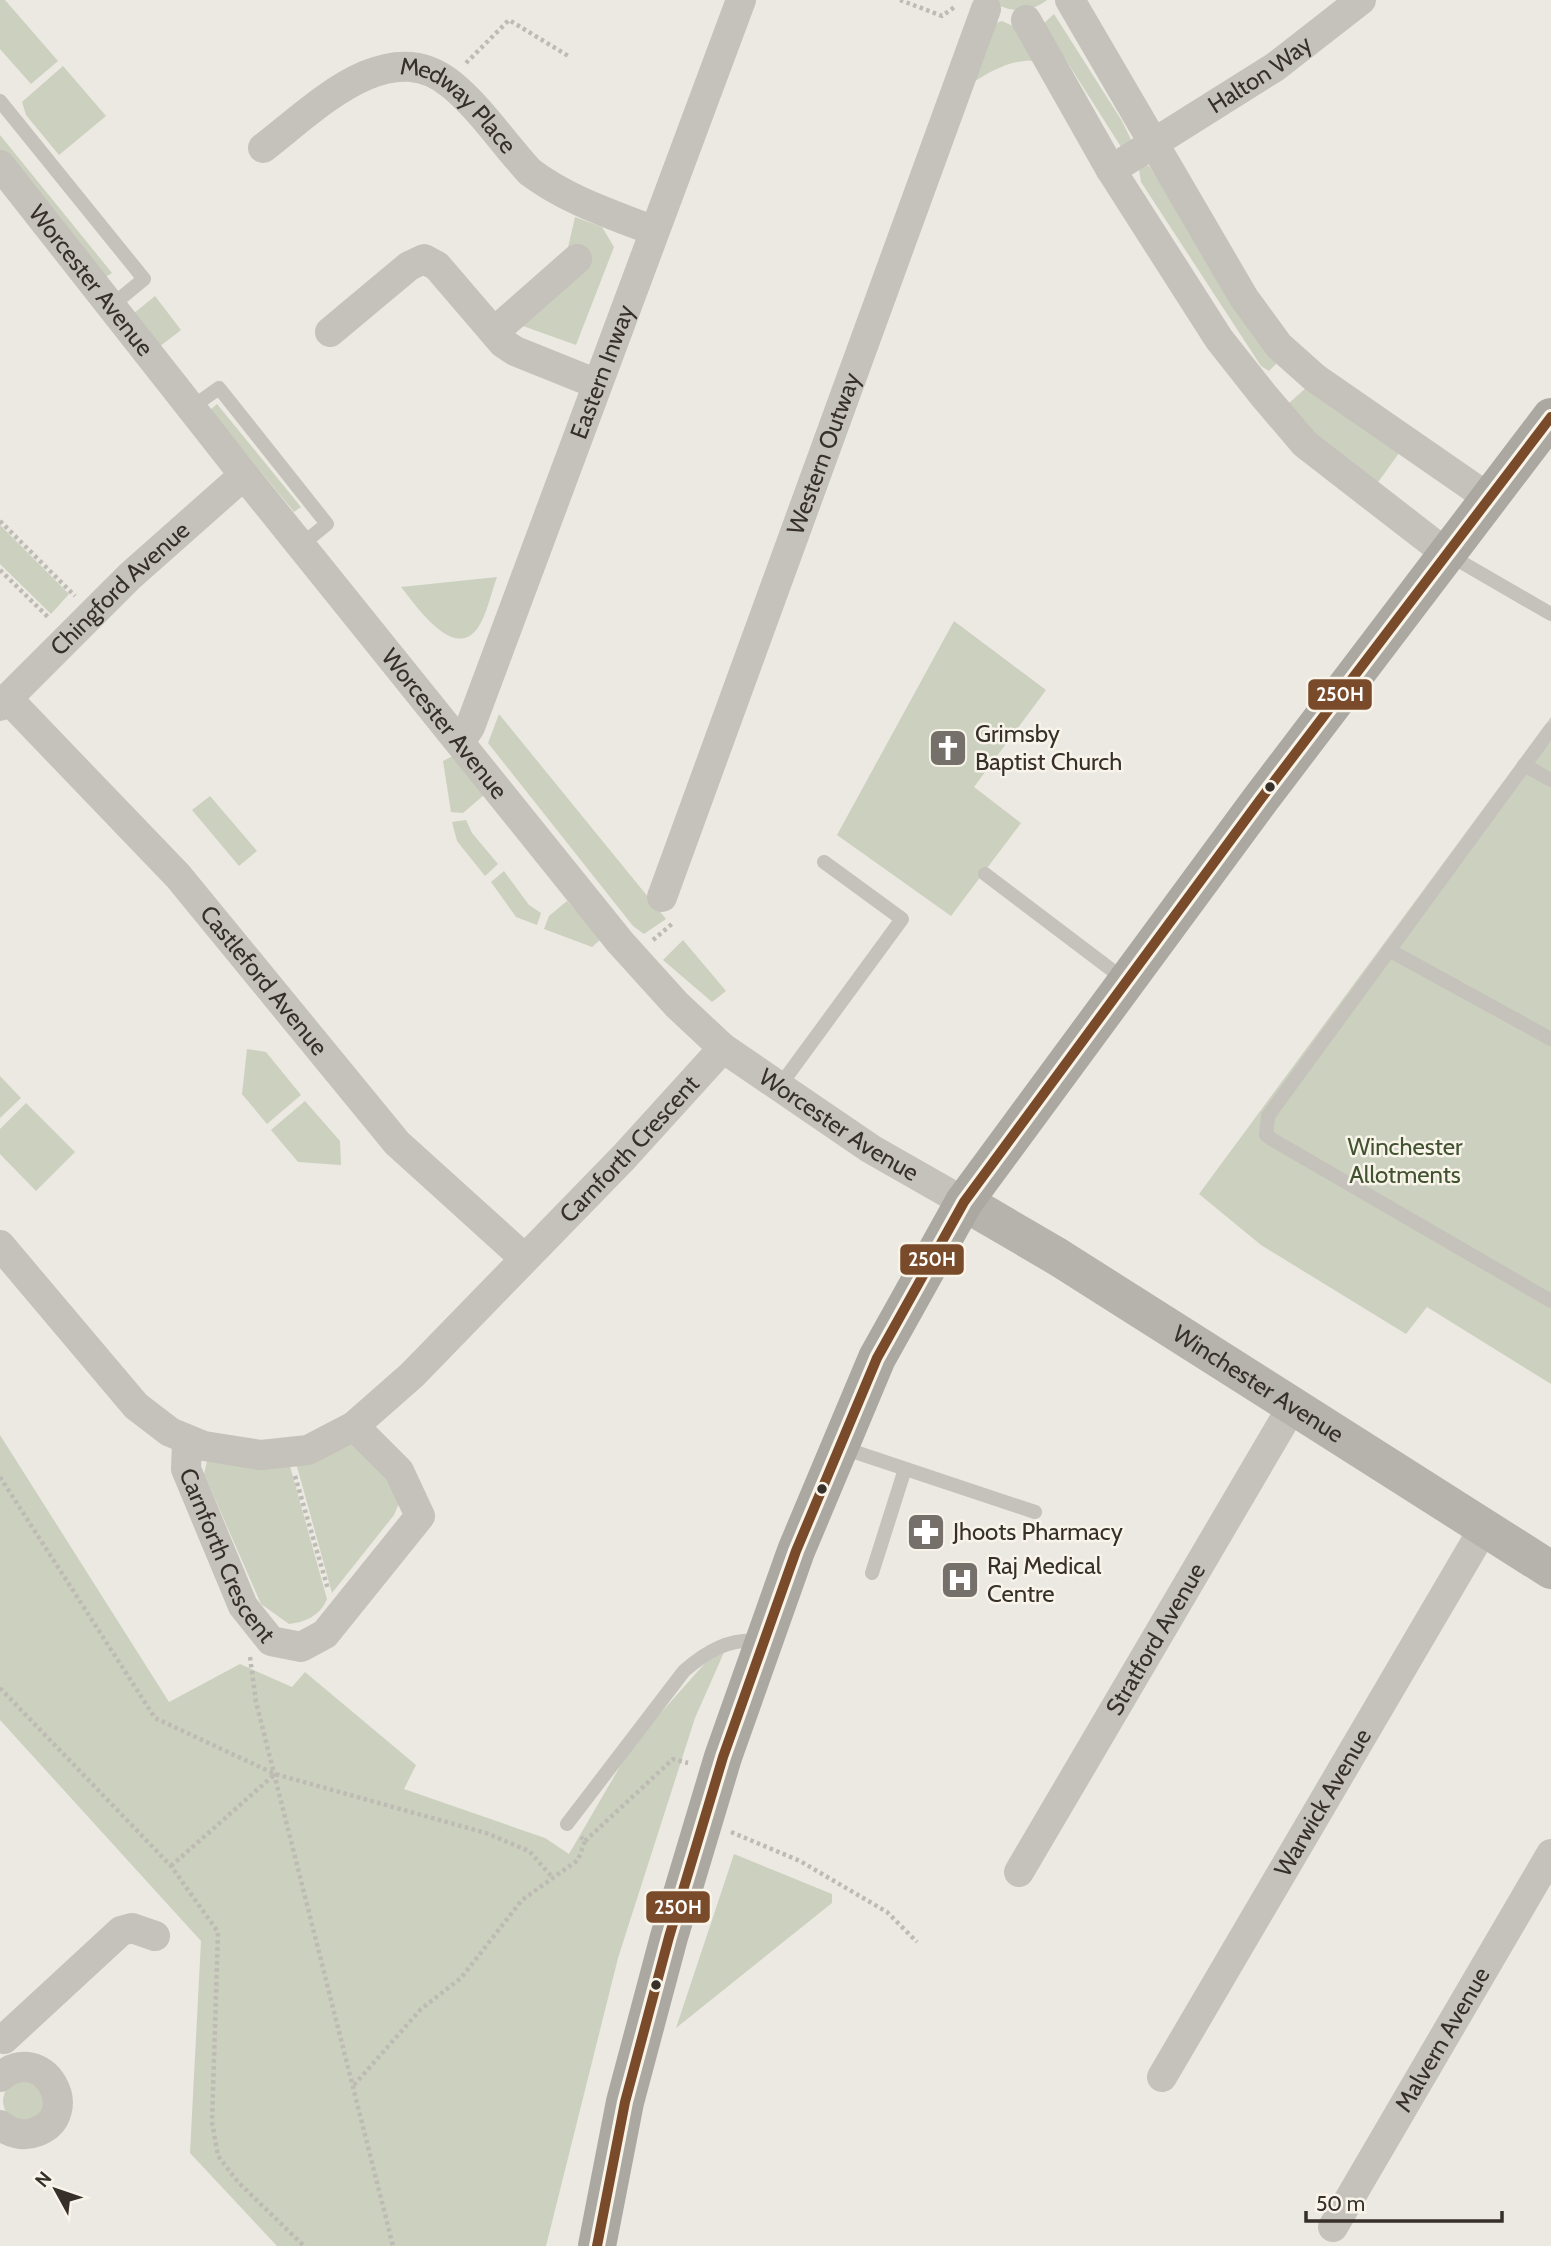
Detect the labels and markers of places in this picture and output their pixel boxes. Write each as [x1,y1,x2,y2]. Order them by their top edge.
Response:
place label: Grimsby Baptist Church [975,719,1122,776]
church icon: Grimsby Baptist Church [927,727,969,769]
unlabelled marker [1263,780,1277,794]
unlabelled marker [815,1482,829,1496]
pharmacy icon: Jhoots Pharmacy [905,1511,947,1553]
place label: Jhoots Pharmacy [952,1517,1123,1546]
place label: Raj Medical Centre [987,1551,1102,1608]
hospital icon: Raj Medical Centre [939,1559,981,1601]
unlabelled marker [649,1978,663,1992]

